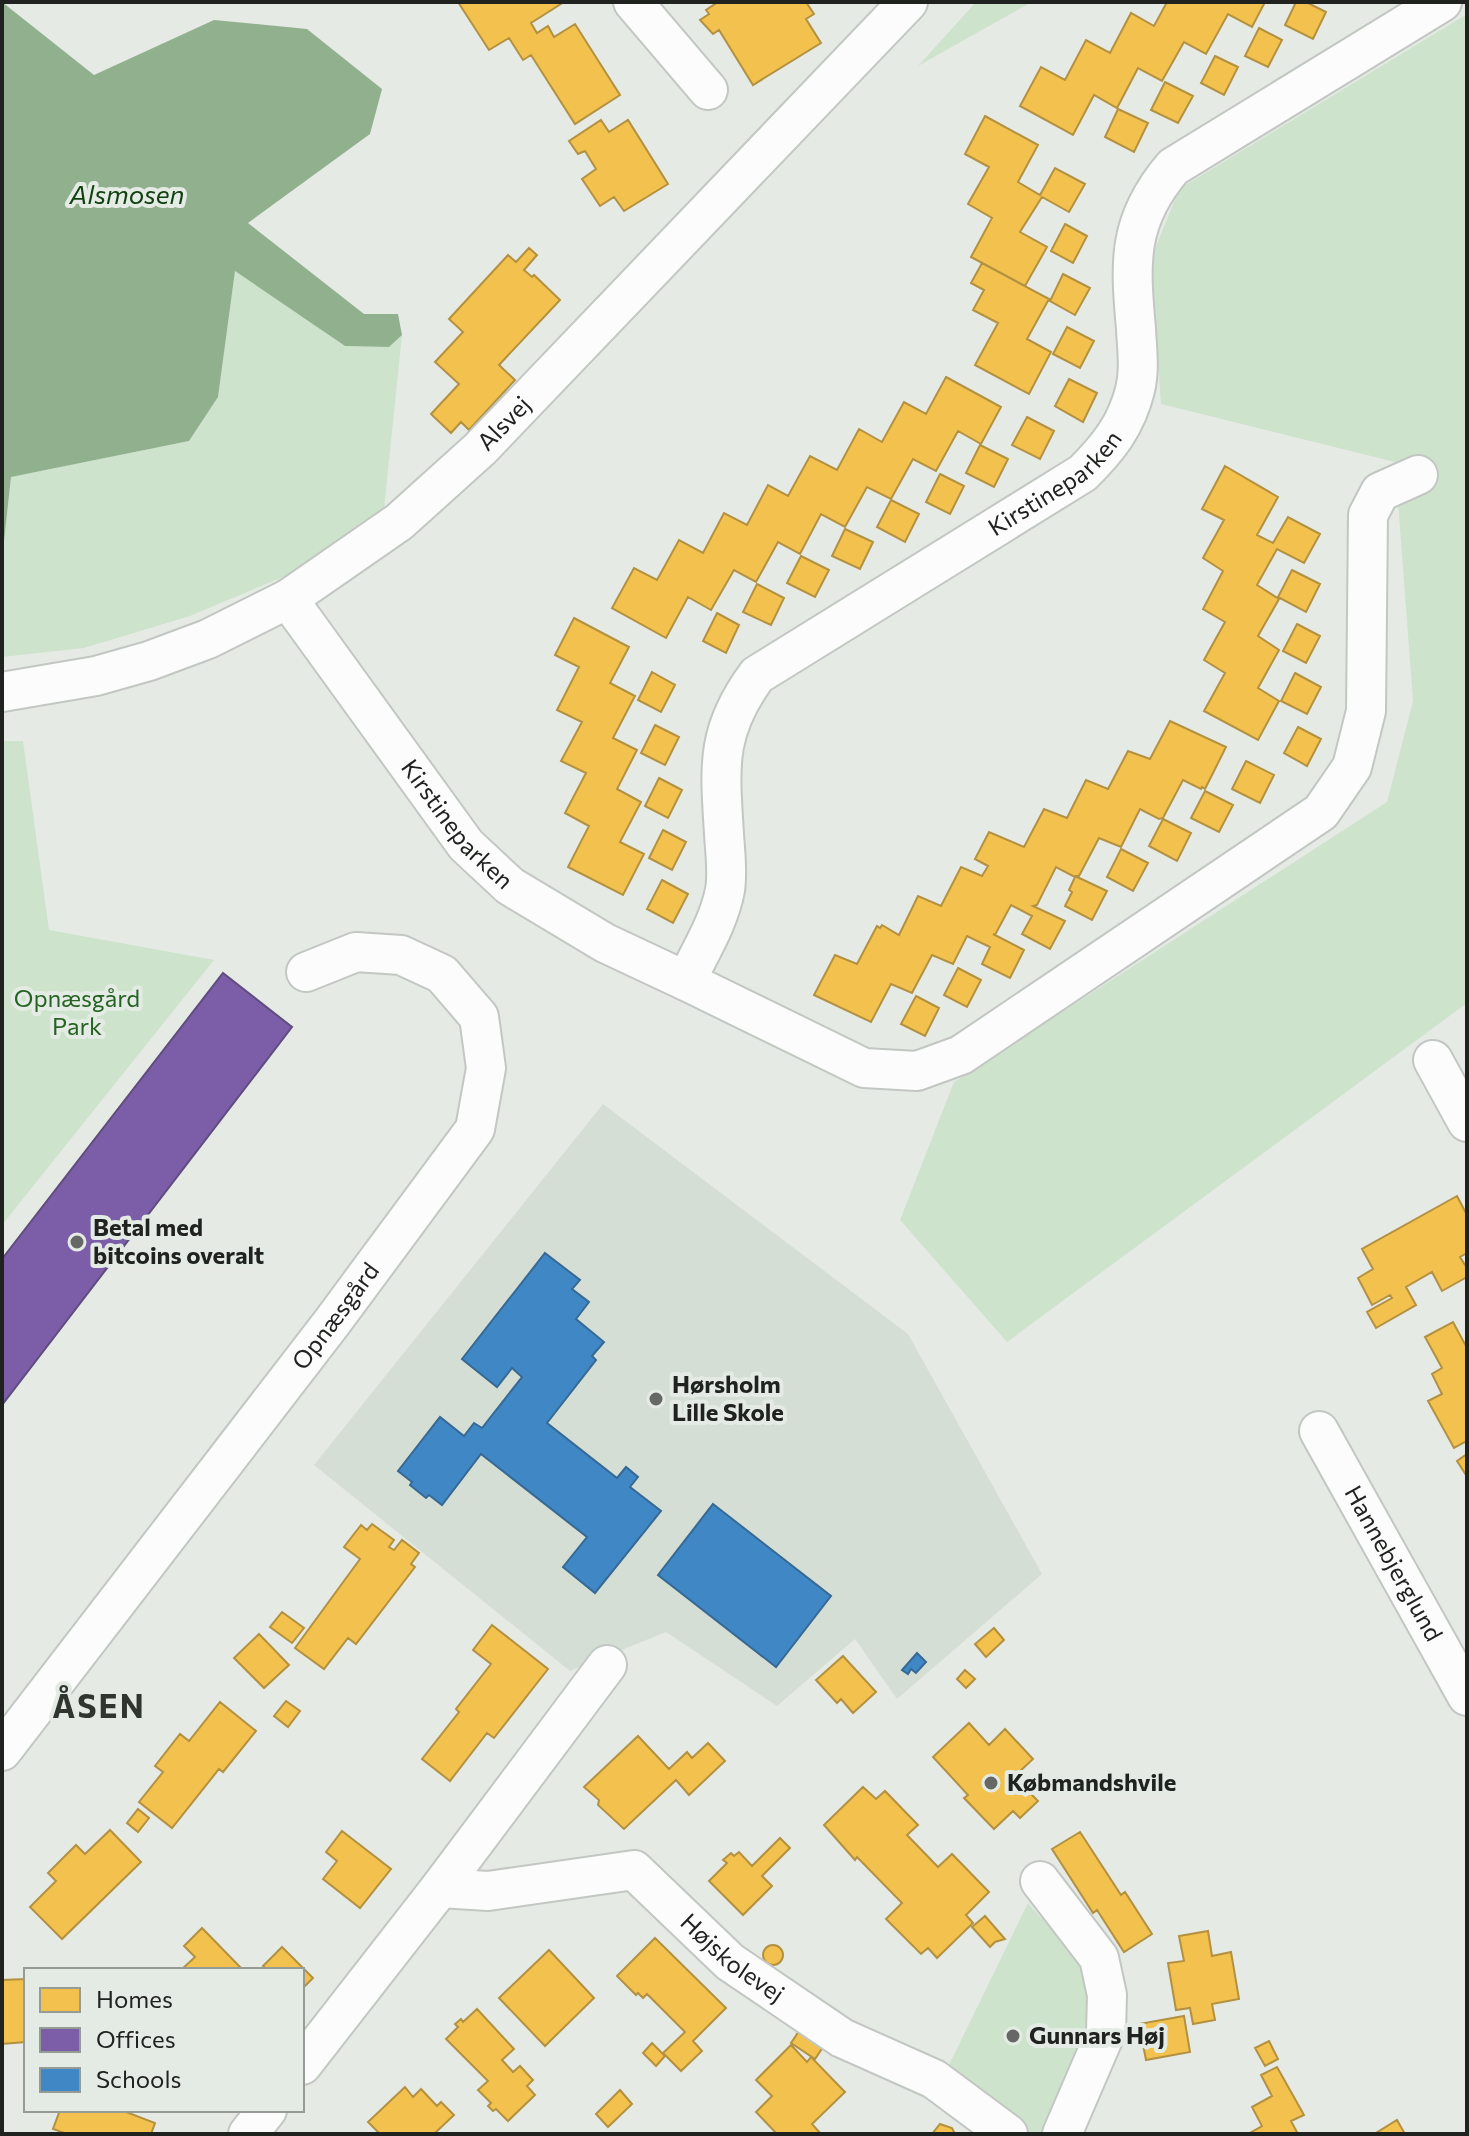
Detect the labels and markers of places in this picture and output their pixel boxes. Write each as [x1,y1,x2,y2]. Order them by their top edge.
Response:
place label: Betal med bitcoins overalt [93,1212,264,1269]
marker: Betal med bitcoins overalt [68,1233,86,1251]
place label: Hørsholm Lille Skole [672,1369,784,1426]
marker: Hørsholm Lille Skole [647,1390,665,1408]
place label: Købmandshvile [1007,1767,1176,1796]
marker: Købmandshvile [982,1774,1000,1792]
place label: Gunnars Høj [1029,2020,1165,2049]
marker: Gunnars Høj [1004,2027,1022,2045]

